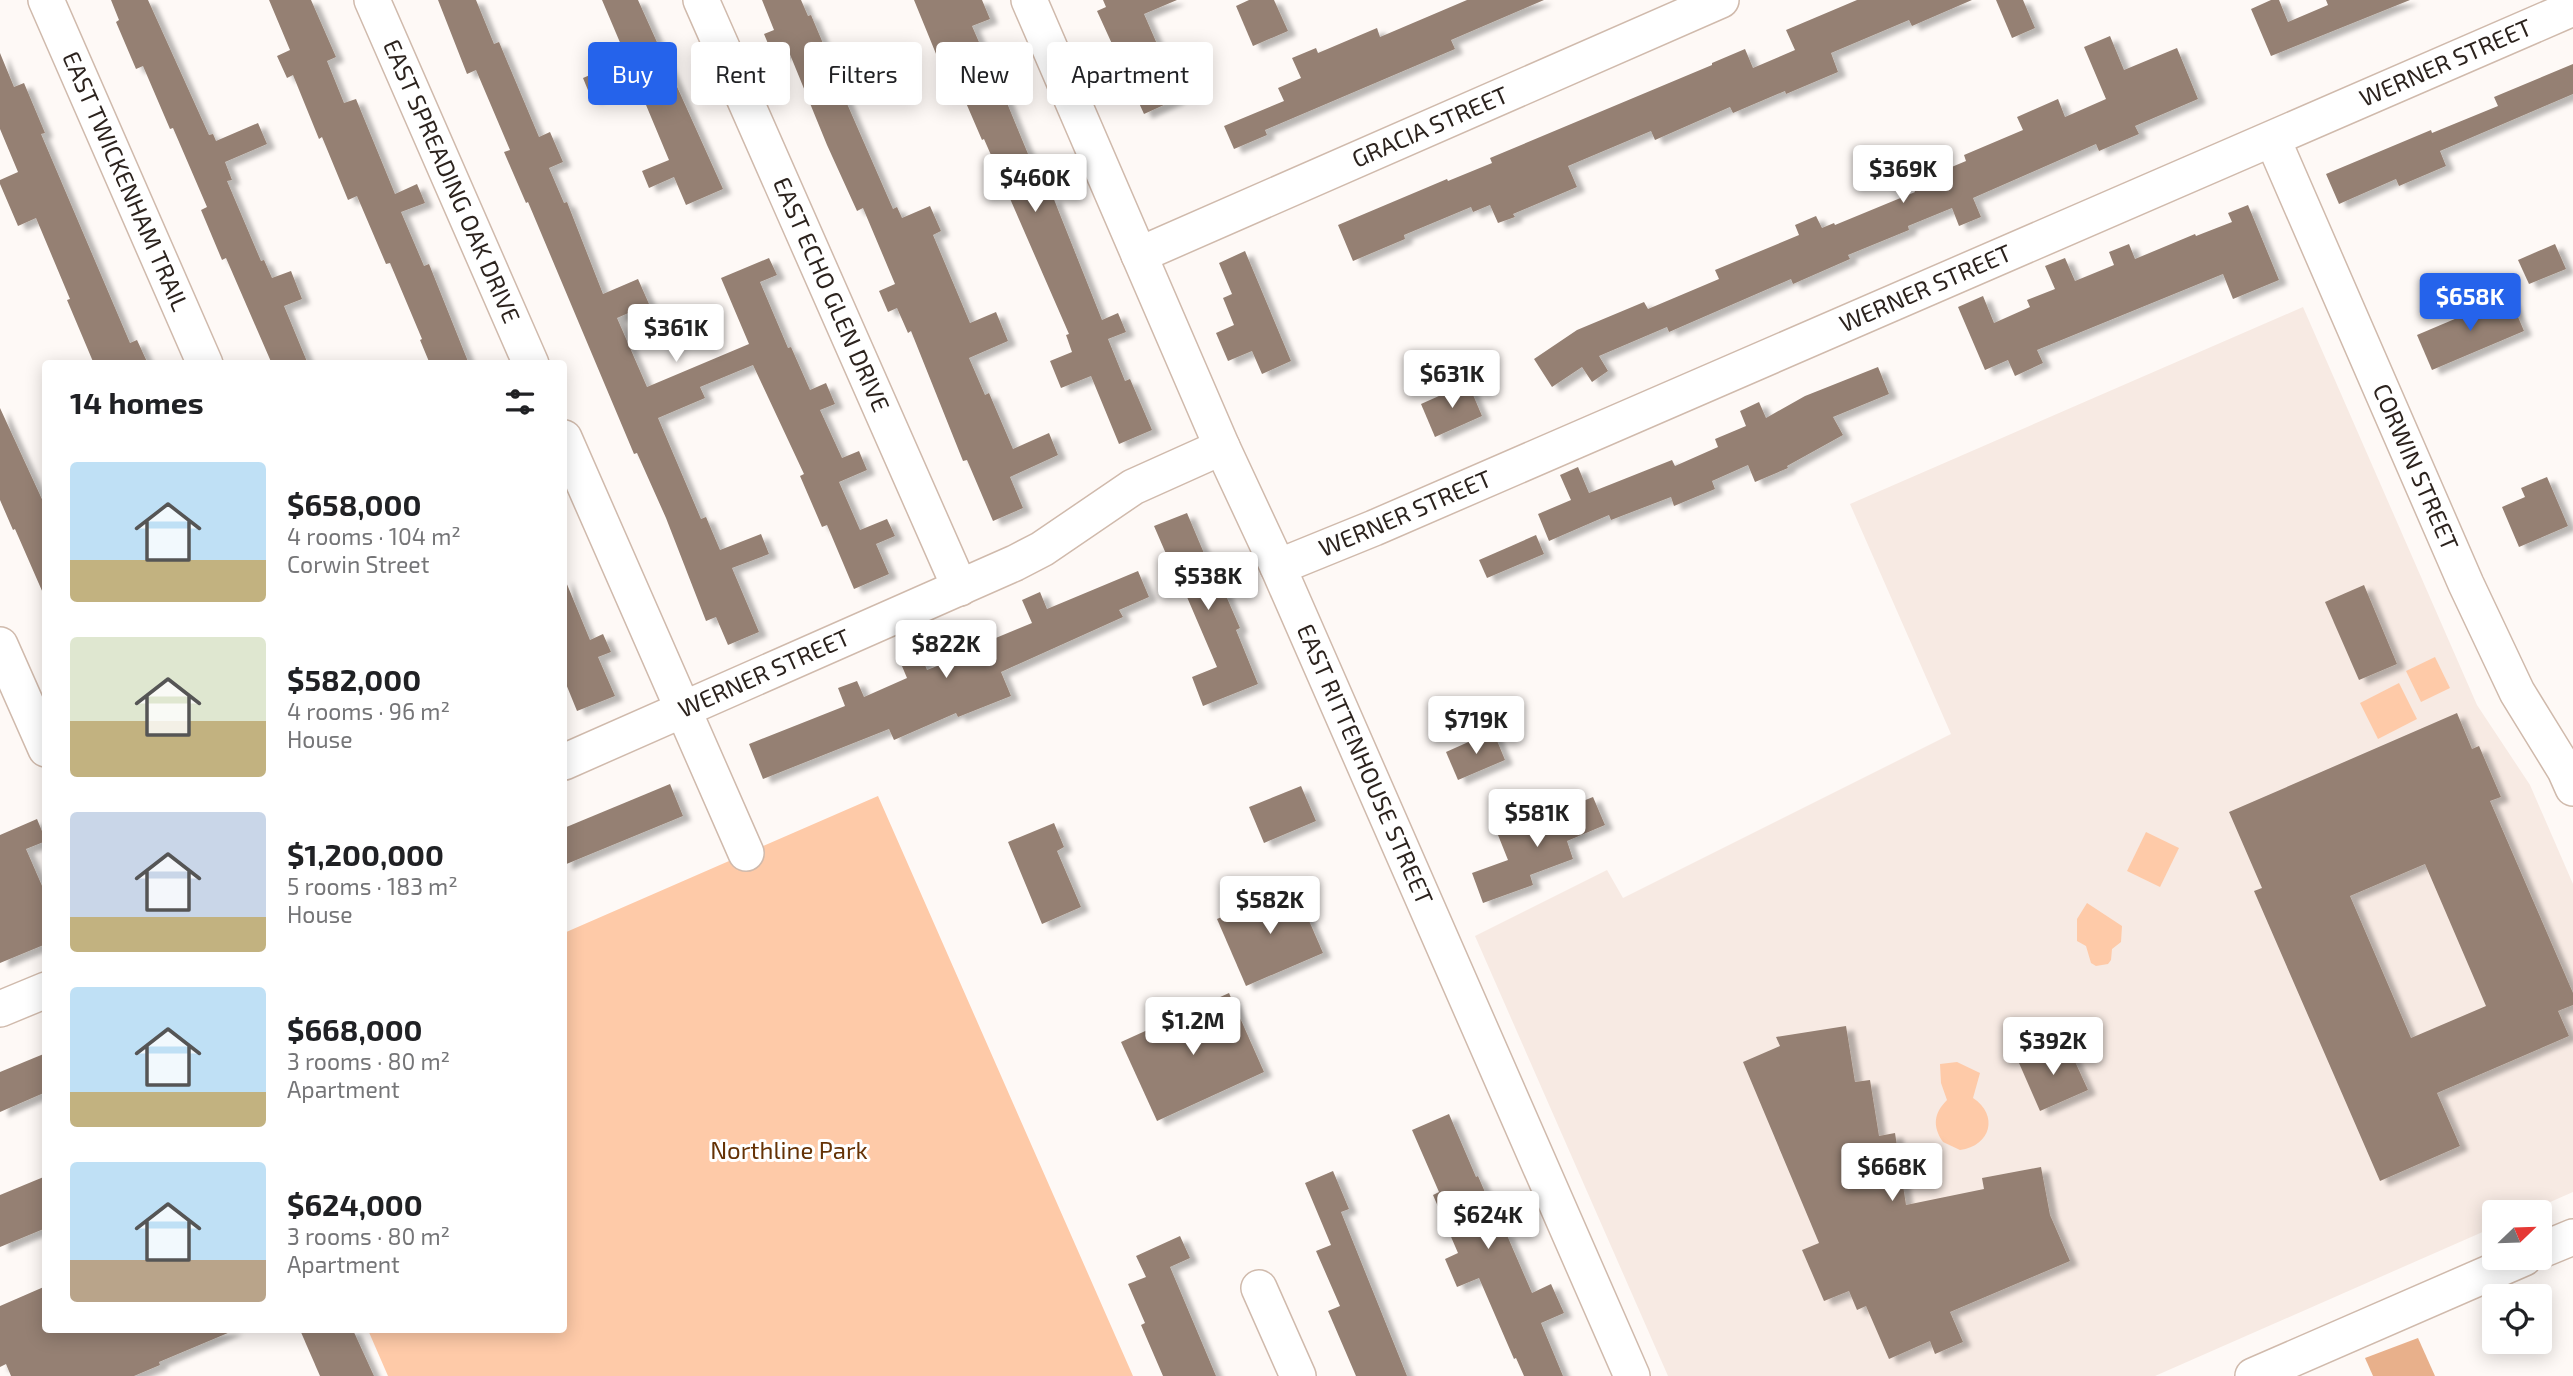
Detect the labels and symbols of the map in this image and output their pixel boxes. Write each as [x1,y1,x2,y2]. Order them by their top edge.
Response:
street label: WERNER STREET [2355,12,2536,112]
street label: EAST SPREADING OAK DRIVE [378,35,527,327]
street label: EAST TWICKENHAM TRAIL [57,47,196,315]
street label: GRACIA STREET [1347,79,1512,173]
pin: $369K [1854,146,1952,205]
pin: $460K [986,154,1084,214]
street label: EAST ECHO GLEN DRIVE [768,172,897,416]
street label: WERNER STREET [1835,237,2016,337]
pin: $658K [2421,274,2519,333]
pin: $361K [627,304,725,364]
pin: $631K [1403,350,1501,410]
street label: CORWIN STREET [2368,379,2466,555]
street label: WERNER STREET [1314,463,1496,562]
pin: $538K [1159,552,1257,612]
street label: EAST RITTENHOUSE STREET [1292,619,1440,909]
pin: $822K [897,620,995,680]
street label: WERNER STREET [673,622,854,723]
pin: $719K [1427,696,1525,756]
pin: $581K [1488,790,1586,849]
pin: $582K [1221,876,1319,936]
pin: $1.2M [1144,998,1242,1057]
pin: $392K [2004,1018,2102,1077]
park label: Northline Park [710,1135,868,1164]
pin: $668K [1843,1144,1941,1203]
pin: $624K [1439,1192,1537,1251]
north arrow [2482,1200,2552,1270]

